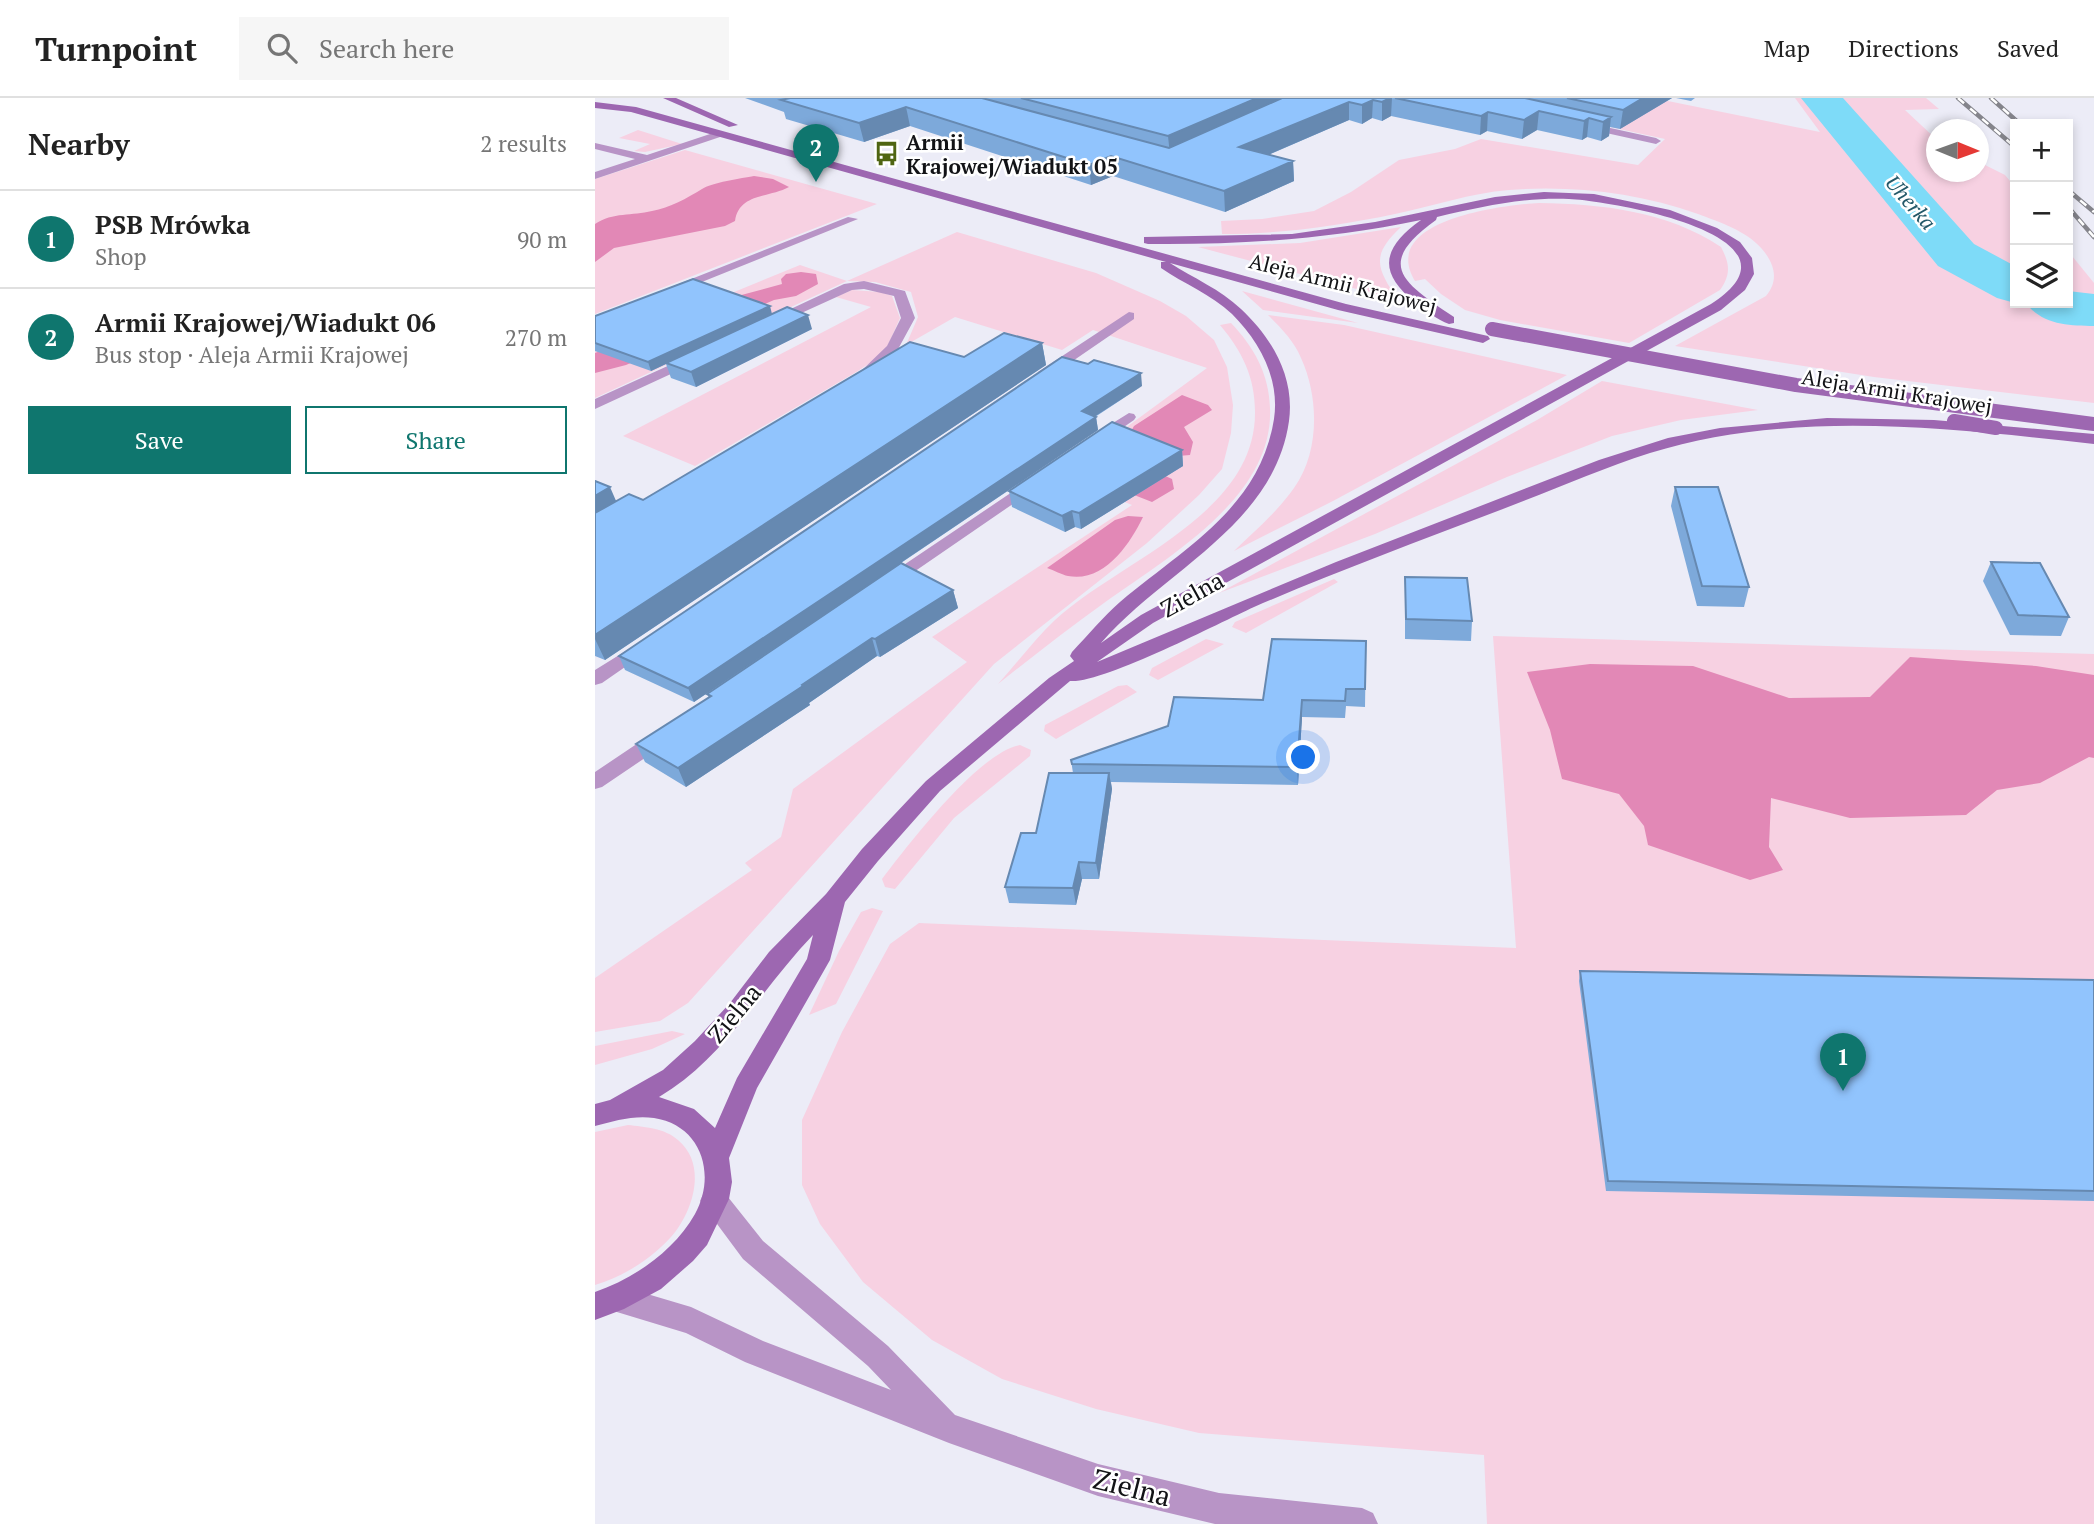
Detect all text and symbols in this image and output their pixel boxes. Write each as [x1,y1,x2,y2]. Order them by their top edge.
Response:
search box [239,17,729,80]
text: Turnpoint [35,27,197,70]
icon: search [263,29,301,67]
text: Search here [319,31,454,65]
text: Map [1764,32,1810,64]
text: Directions [1848,32,1959,64]
text: Saved [1997,32,2059,64]
north arrow [1926,119,1989,182]
map controls [2010,119,2073,308]
button: + [2010,119,2073,182]
text: Nearby [28,124,130,164]
pin: 2 [793,124,839,182]
text: 2 results [480,128,567,159]
place label: Armii Krajowej/Wiadukt 05 [906,128,1118,180]
bus stop icon: Armii Krajowej/Wiadukt 05 [872,140,900,168]
water label: Uherka [1879,169,1943,235]
button: − [2010,182,2073,245]
text: PSB Mrówka [95,207,251,241]
text: 1 [45,224,58,255]
text: 90 m [517,224,567,255]
text: Shop [95,241,147,272]
button: layers [2010,245,2073,308]
street label: Aleja Armii Krajowej [1246,246,1440,320]
text: Armii Krajowej/Wiadukt 06 [95,305,436,339]
text: 2 [45,322,58,353]
text: 270 m [505,322,567,353]
text: Bus stop · Aleja Armii Krajowej [95,339,409,370]
street label: Aleja Armii Krajowej [1800,362,1994,420]
button: Save [28,406,291,474]
button: Share [305,406,567,474]
street label: Zielna [1155,564,1229,624]
your location [1286,740,1320,774]
street label: Zielna [700,977,768,1049]
pin: 1 [1820,1033,1866,1091]
street label: Zielna [1089,1460,1175,1514]

